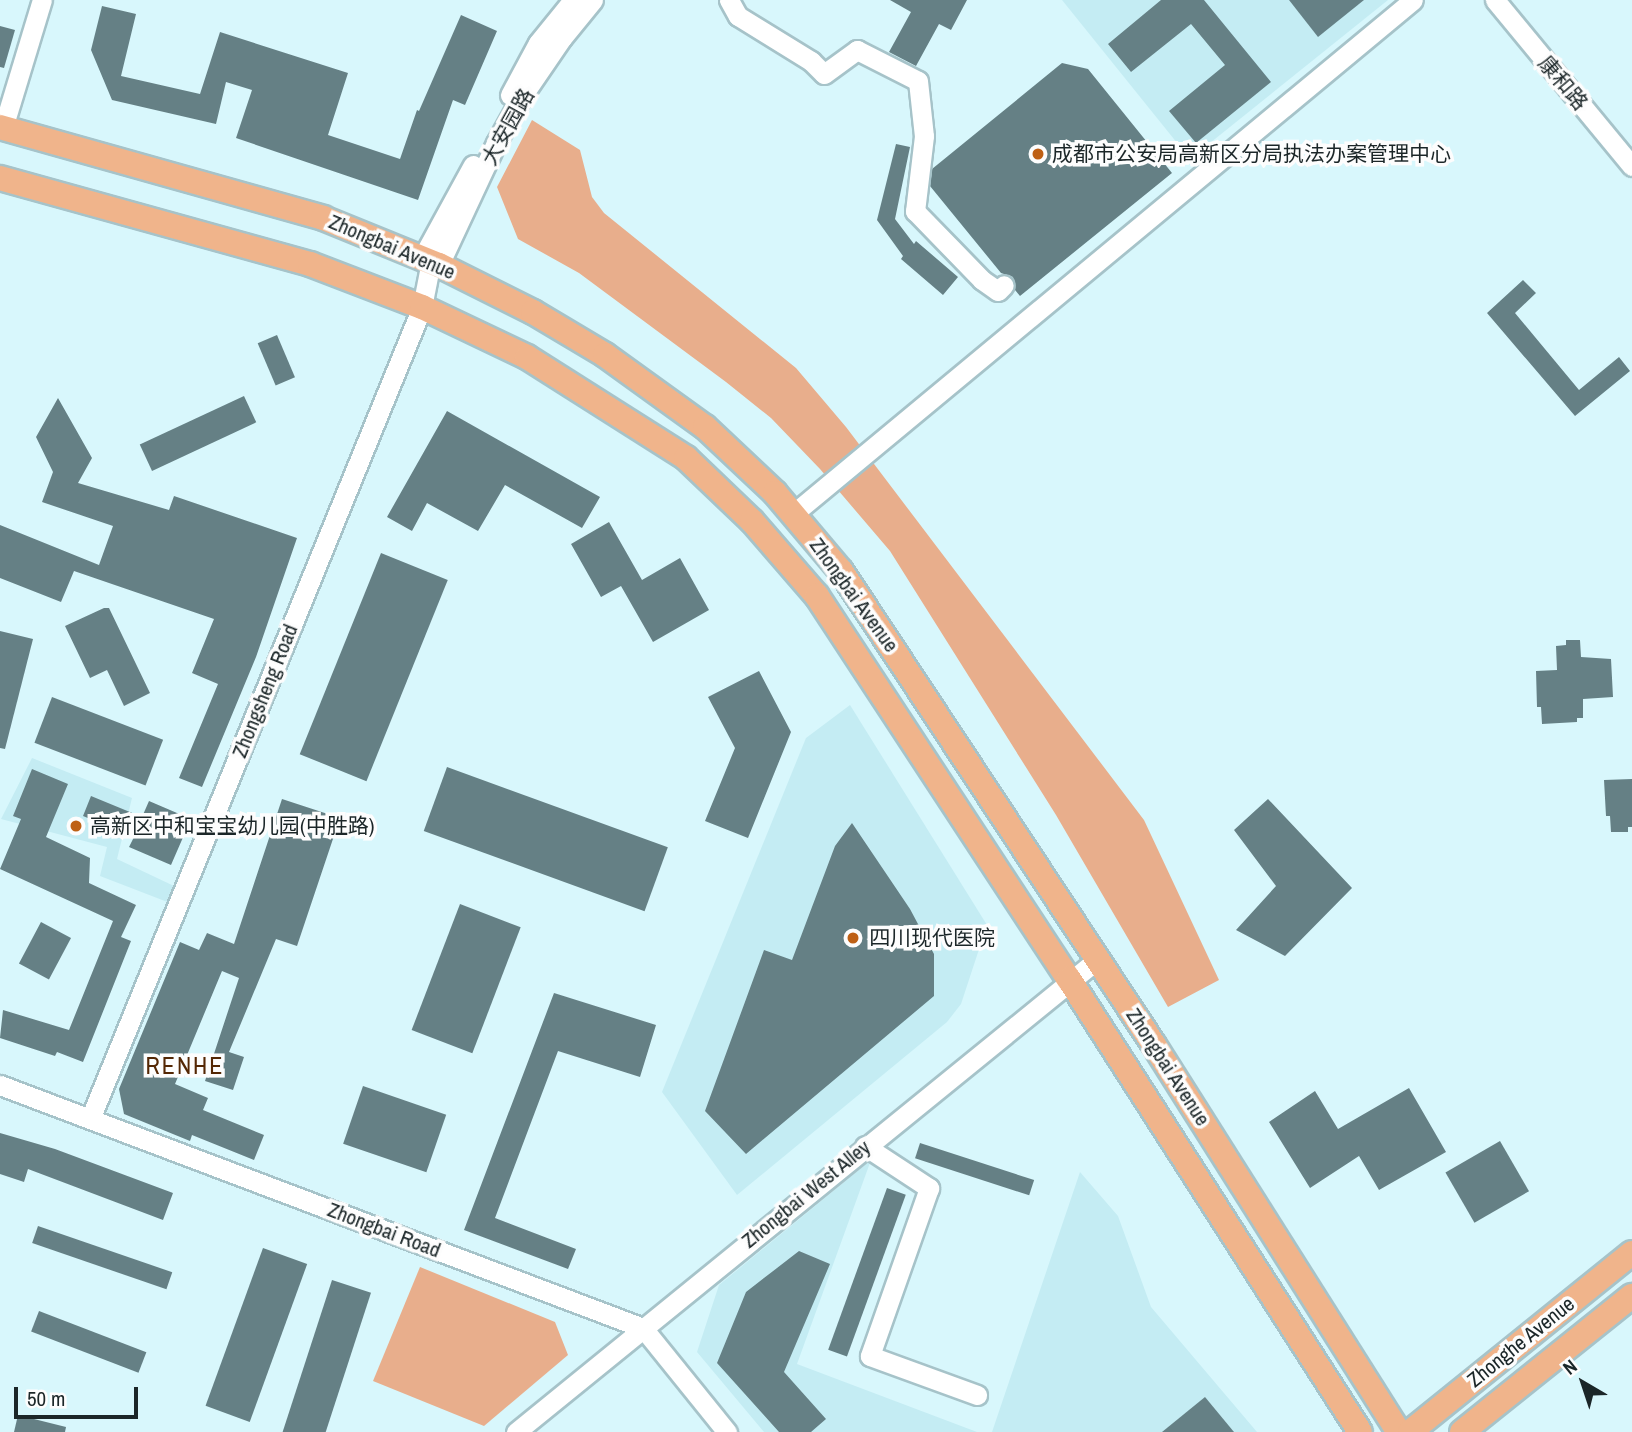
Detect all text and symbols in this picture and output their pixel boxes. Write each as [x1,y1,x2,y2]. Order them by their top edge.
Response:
street label: 康和路 [1533,51,1593,115]
street label: 大安园路 [477,84,539,170]
place label: 成都市公安局高新区分局执法办案管理中心 [1052,141,1451,167]
marker: 成都市公安局高新区分局执法办案管理中心 [1030,146,1046,162]
street label: Zhongbai Avenue [325,209,459,285]
street label: Zhongbai Avenue [804,533,904,657]
street label: Zhongsheng Road [227,621,303,761]
place label: 高新区中和宝宝幼儿园(中胜路) [90,813,374,839]
marker: 高新区中和宝宝幼儿园(中胜路) [68,818,84,834]
place label: 四川现代医院 [869,925,995,951]
marker: 四川现代医院 [843,928,863,948]
street label: Zhongbai Avenue [1120,1003,1216,1131]
district label: RENHE [146,1052,224,1080]
street label: Zhongbai West Alley [736,1134,876,1254]
street label: Zhongbai Road [324,1197,444,1263]
street label: Zhonghe Avenue [1462,1291,1580,1393]
north arrow [1548,1348,1618,1418]
text: N [1557,1353,1582,1380]
scale bar [18,1372,142,1416]
text: 50 m [27,1384,65,1413]

